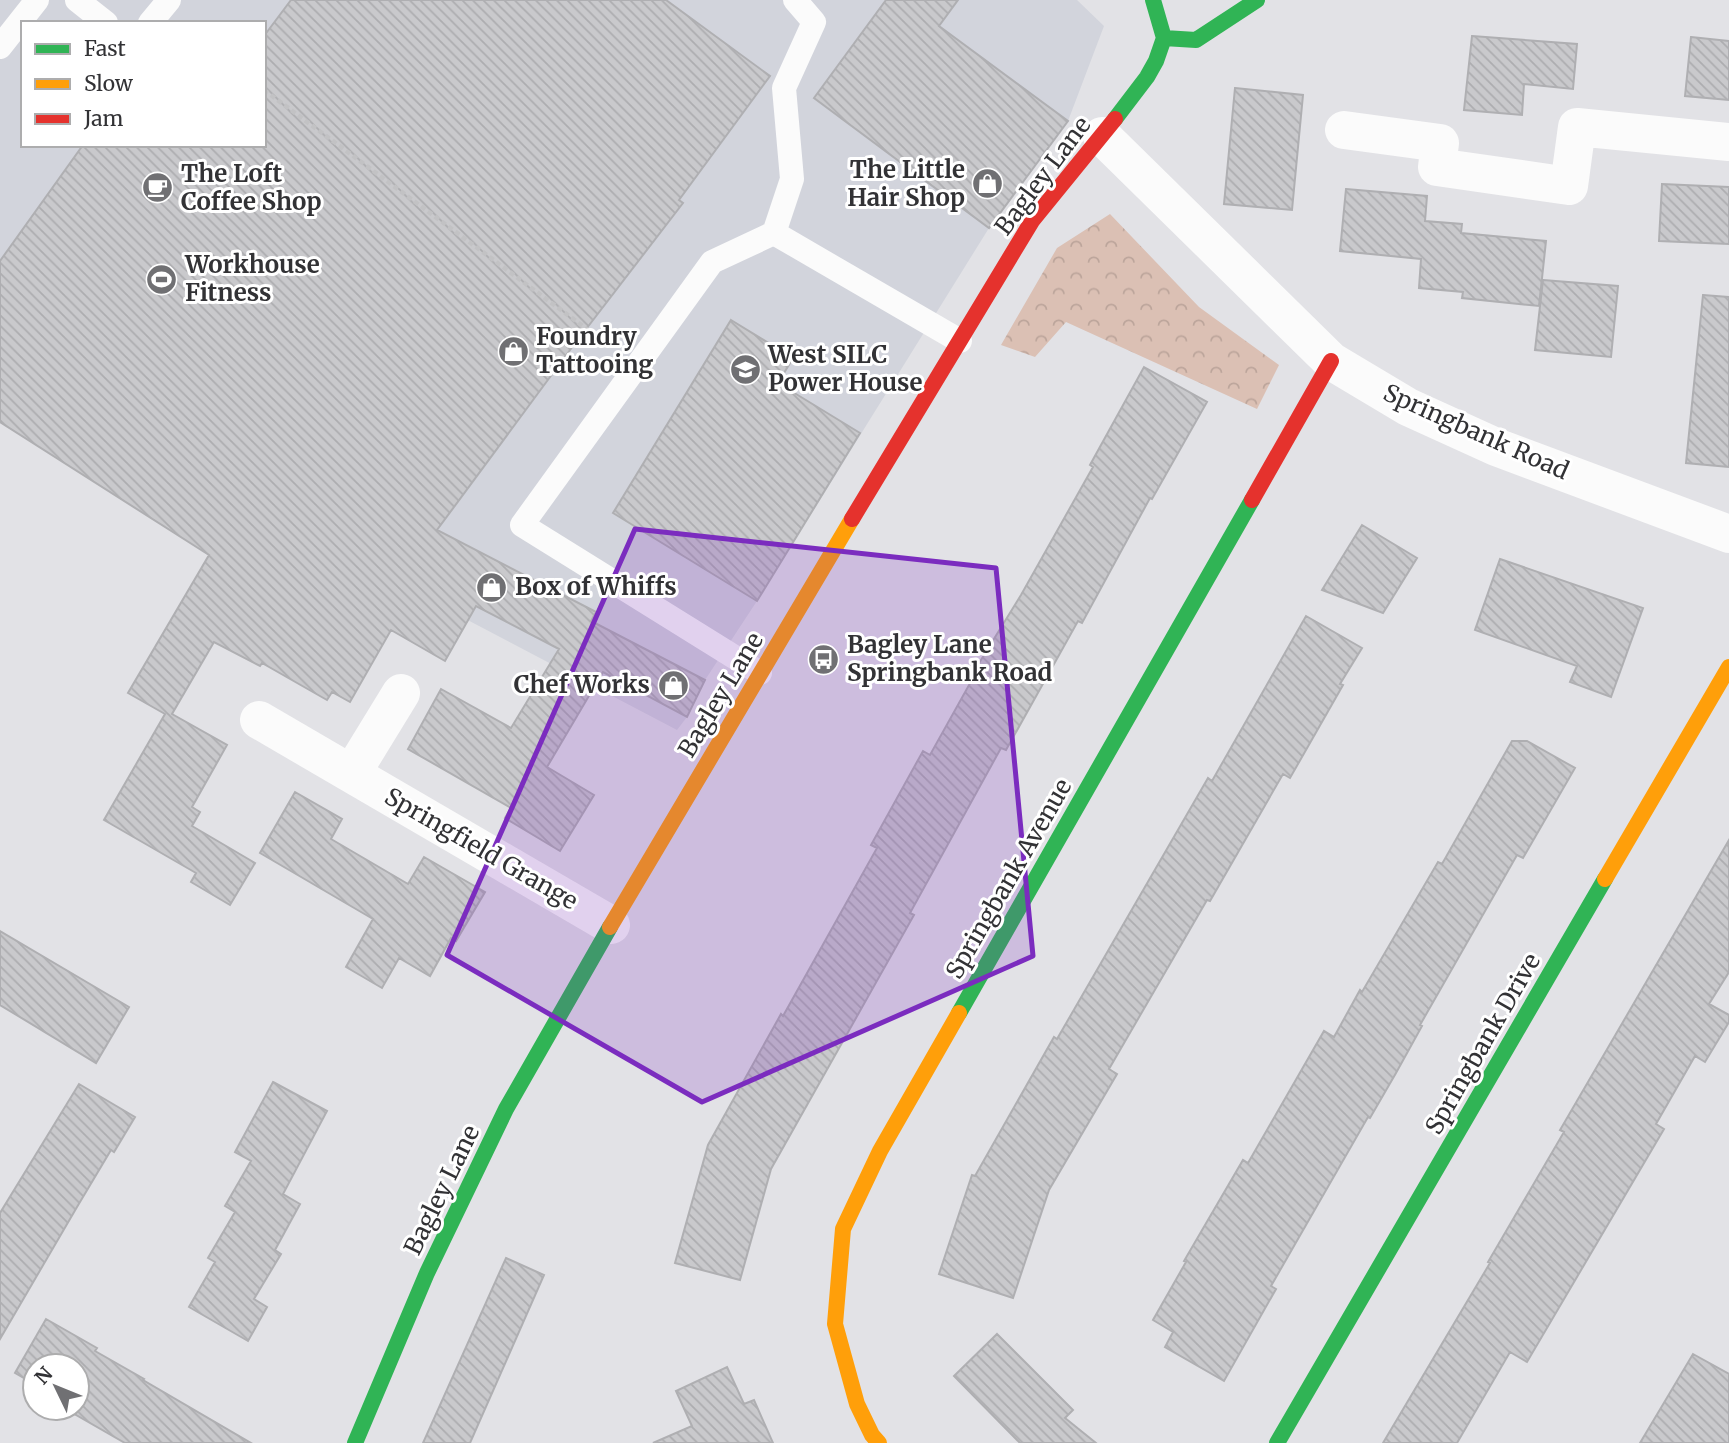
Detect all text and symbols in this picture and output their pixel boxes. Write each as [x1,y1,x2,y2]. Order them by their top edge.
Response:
legend [21,21,266,147]
text: Fast [84,35,126,62]
text: Slow [84,70,133,97]
text: Jam [83,105,123,132]
street label: Bagley Lane [988,110,1097,241]
place label: The Little Hair Shop [847,154,965,213]
place label: The Loft Coffee Shop [181,158,321,217]
shop icon: The Little Hair Shop [971,167,1005,201]
cafe icon: The Loft Coffee Shop [141,171,175,205]
place label: Workhouse Fitness [184,249,320,308]
sports icon: Workhouse Fitness [145,262,179,296]
place label: Foundry Tattooing [536,321,653,380]
shop icon: Foundry Tattooing [496,334,530,368]
place label: West SILC Power House [767,339,923,398]
school or university icon: West SILC Power House [728,352,762,386]
street label: Springbank Road [1379,377,1574,486]
shop icon: Box of Whiffs [475,570,509,604]
place label: Box of Whiffs [515,571,677,602]
street label: Bagley Lane [671,627,770,763]
place label: Bagley Lane Springbank Road [847,629,1053,688]
bus stop icon: Bagley Lane Springbank Road [807,642,841,676]
shop icon: Chef Works [656,668,690,702]
place label: Chef Works [514,669,650,700]
street label: Springbank Avenue [939,773,1078,984]
street label: Springfield Grange [379,781,583,916]
street label: Springbank Drive [1418,948,1547,1140]
street label: Bagley Lane [397,1120,486,1260]
north arrow [21,1352,91,1422]
text: N [30,1362,57,1389]

